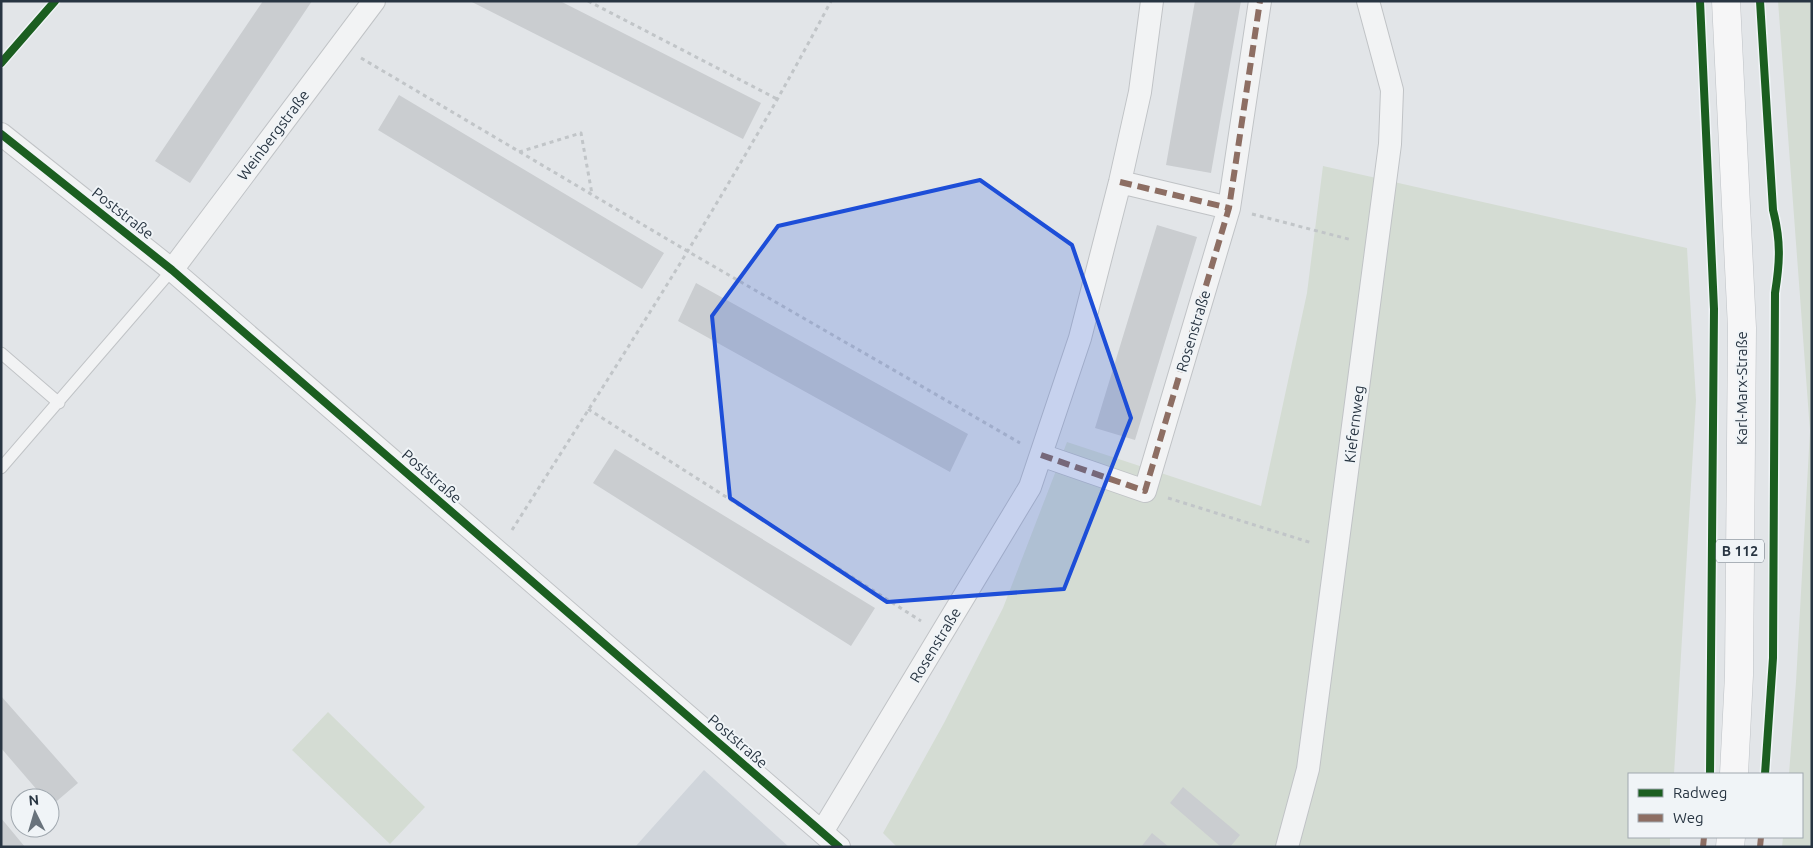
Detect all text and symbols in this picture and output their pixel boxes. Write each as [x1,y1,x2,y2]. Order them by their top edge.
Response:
street label: Weinbergstraße [234,87,312,183]
street label: Poststraße [89,184,157,242]
street label: Rosenstraße [1173,288,1213,374]
street label: Karl-Marx-Straße [1733,331,1750,445]
street label: Kiefernweg [1341,384,1367,464]
street label: Poststraße [399,446,465,506]
road number: B 112 [1716,540,1764,562]
street label: Rosenstraße [906,604,964,686]
street label: Poststraße [705,711,771,771]
legend [1628,773,1803,838]
text: Radweg [1673,784,1727,801]
north arrow [10,788,60,838]
text: N [28,792,40,808]
text: Weg [1673,809,1704,826]

